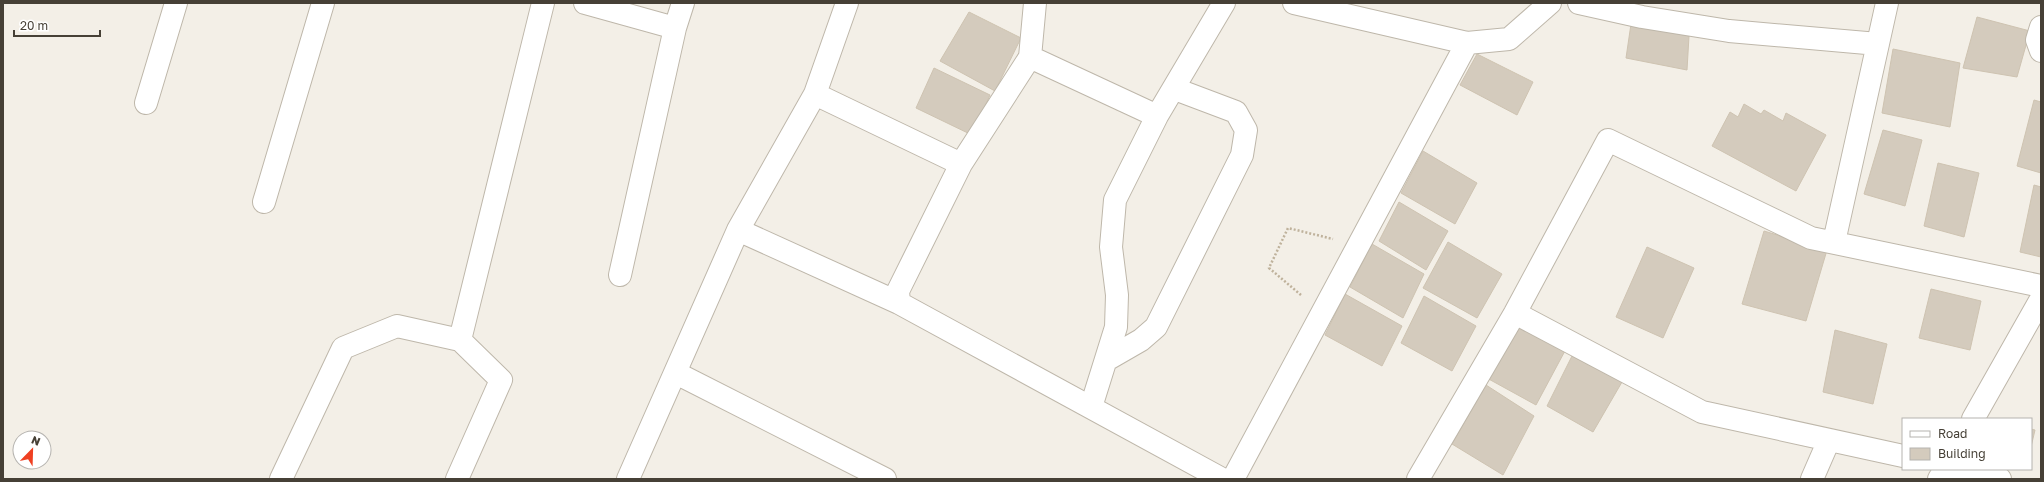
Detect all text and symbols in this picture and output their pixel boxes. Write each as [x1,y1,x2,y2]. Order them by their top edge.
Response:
scale bar [14,12,100,38]
text: 20 m [20,18,48,33]
legend [1902,418,2032,470]
text: Road [1938,426,1967,441]
north arrow [12,430,52,470]
text: N [30,433,42,448]
text: Building [1938,446,1986,461]

